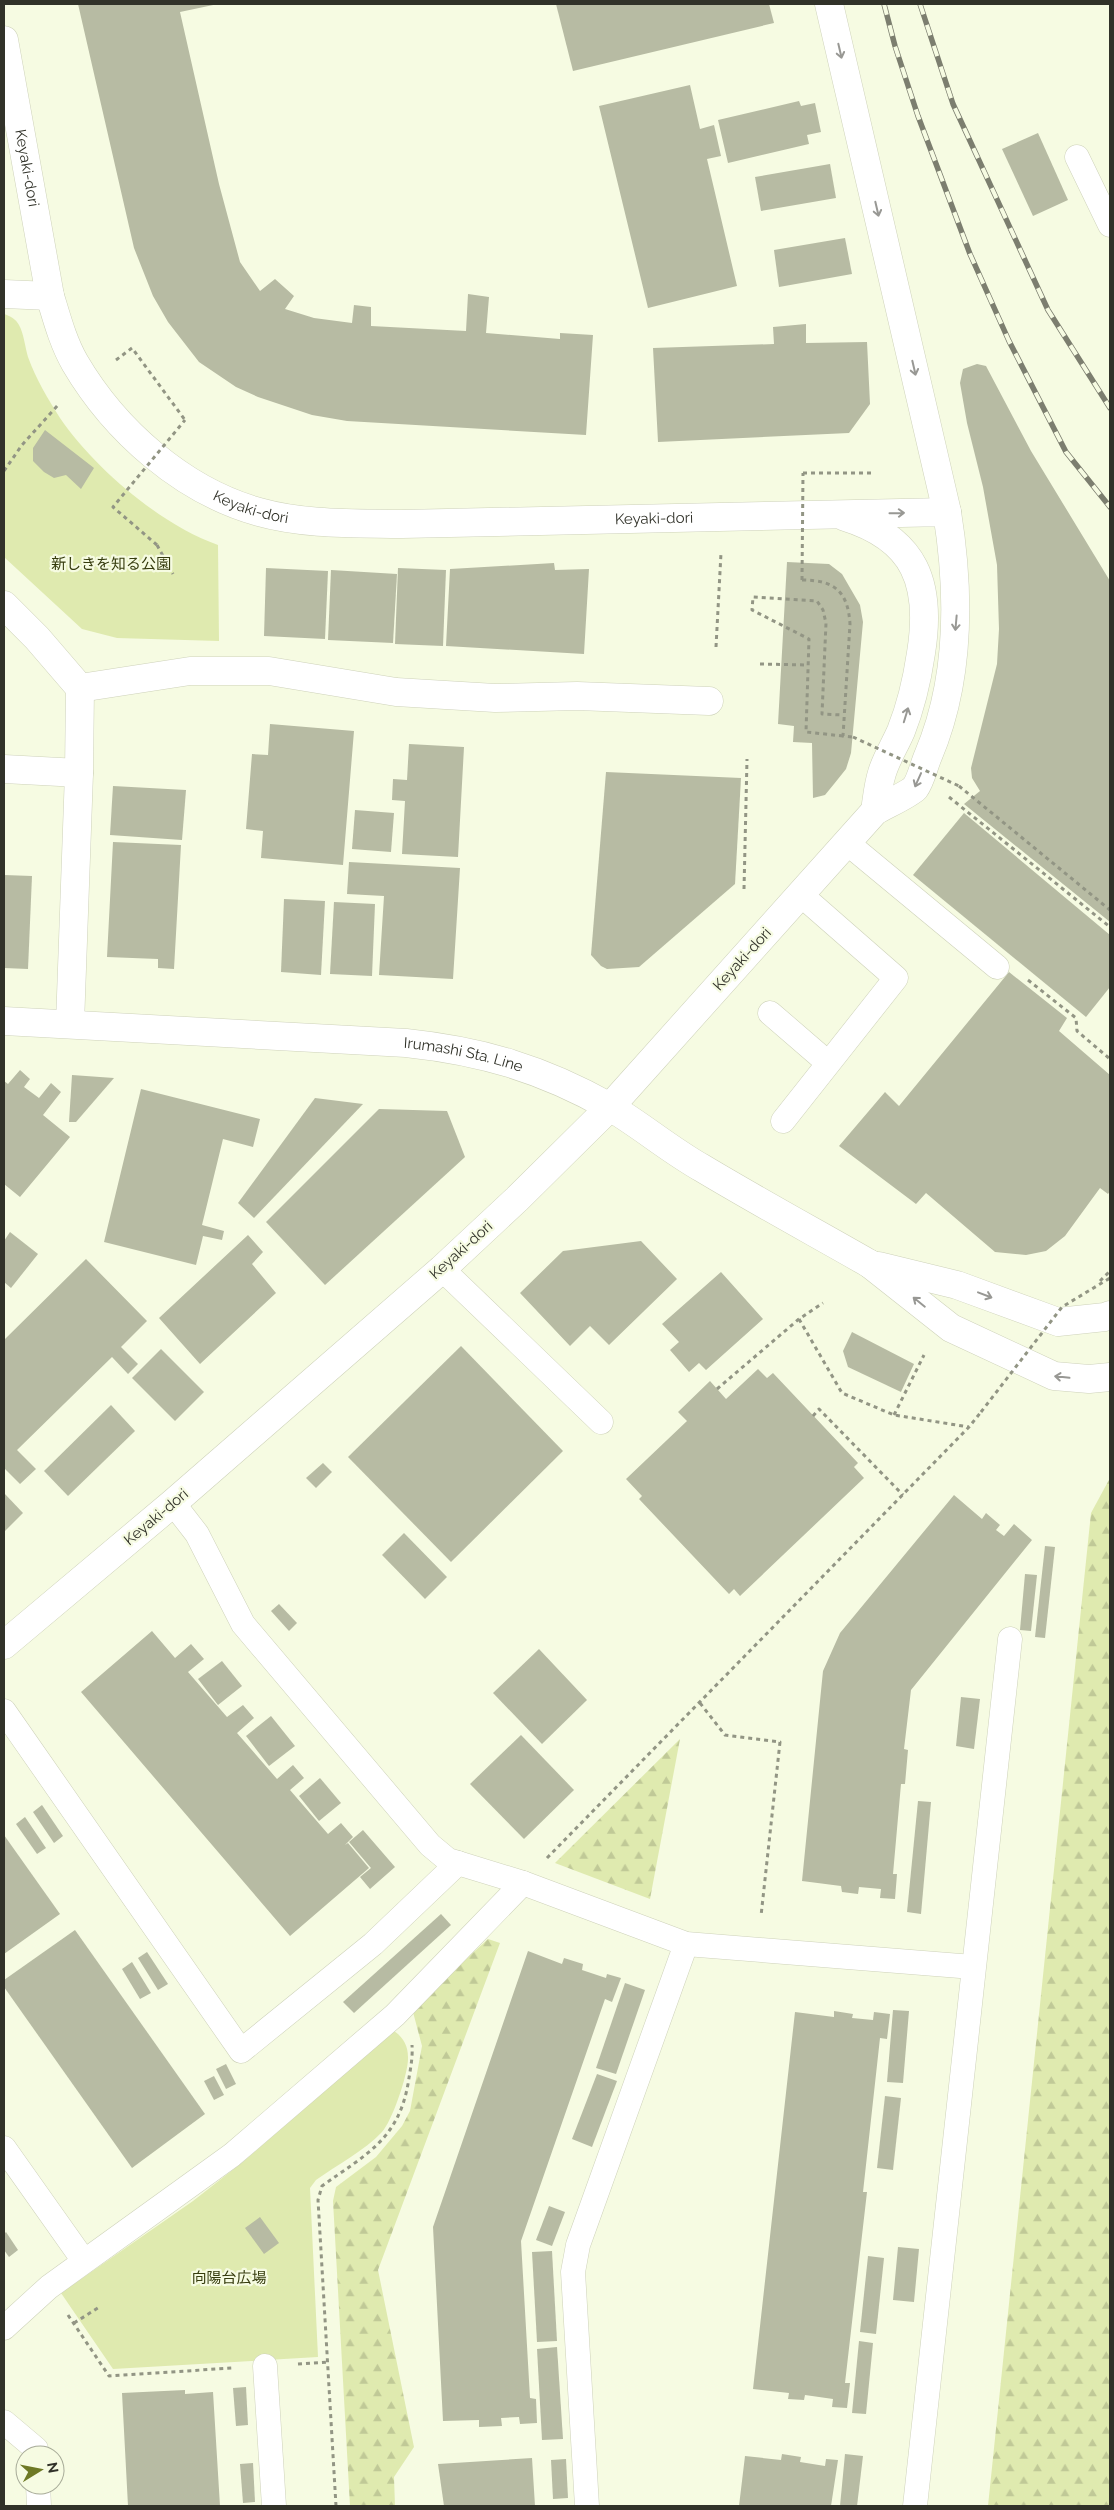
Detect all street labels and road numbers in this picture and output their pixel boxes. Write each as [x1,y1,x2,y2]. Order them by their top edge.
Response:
street label: Keyaki-dori [11,128,43,208]
street label: Keyaki-dori [210,487,290,527]
street label: Keyaki-dori [615,509,693,528]
street label: Keyaki-dori [709,924,775,994]
street label: Irumashi Sta. Line [403,1034,525,1076]
street label: Keyaki-dori [426,1217,496,1283]
street label: Keyaki-dori [120,1485,192,1549]

